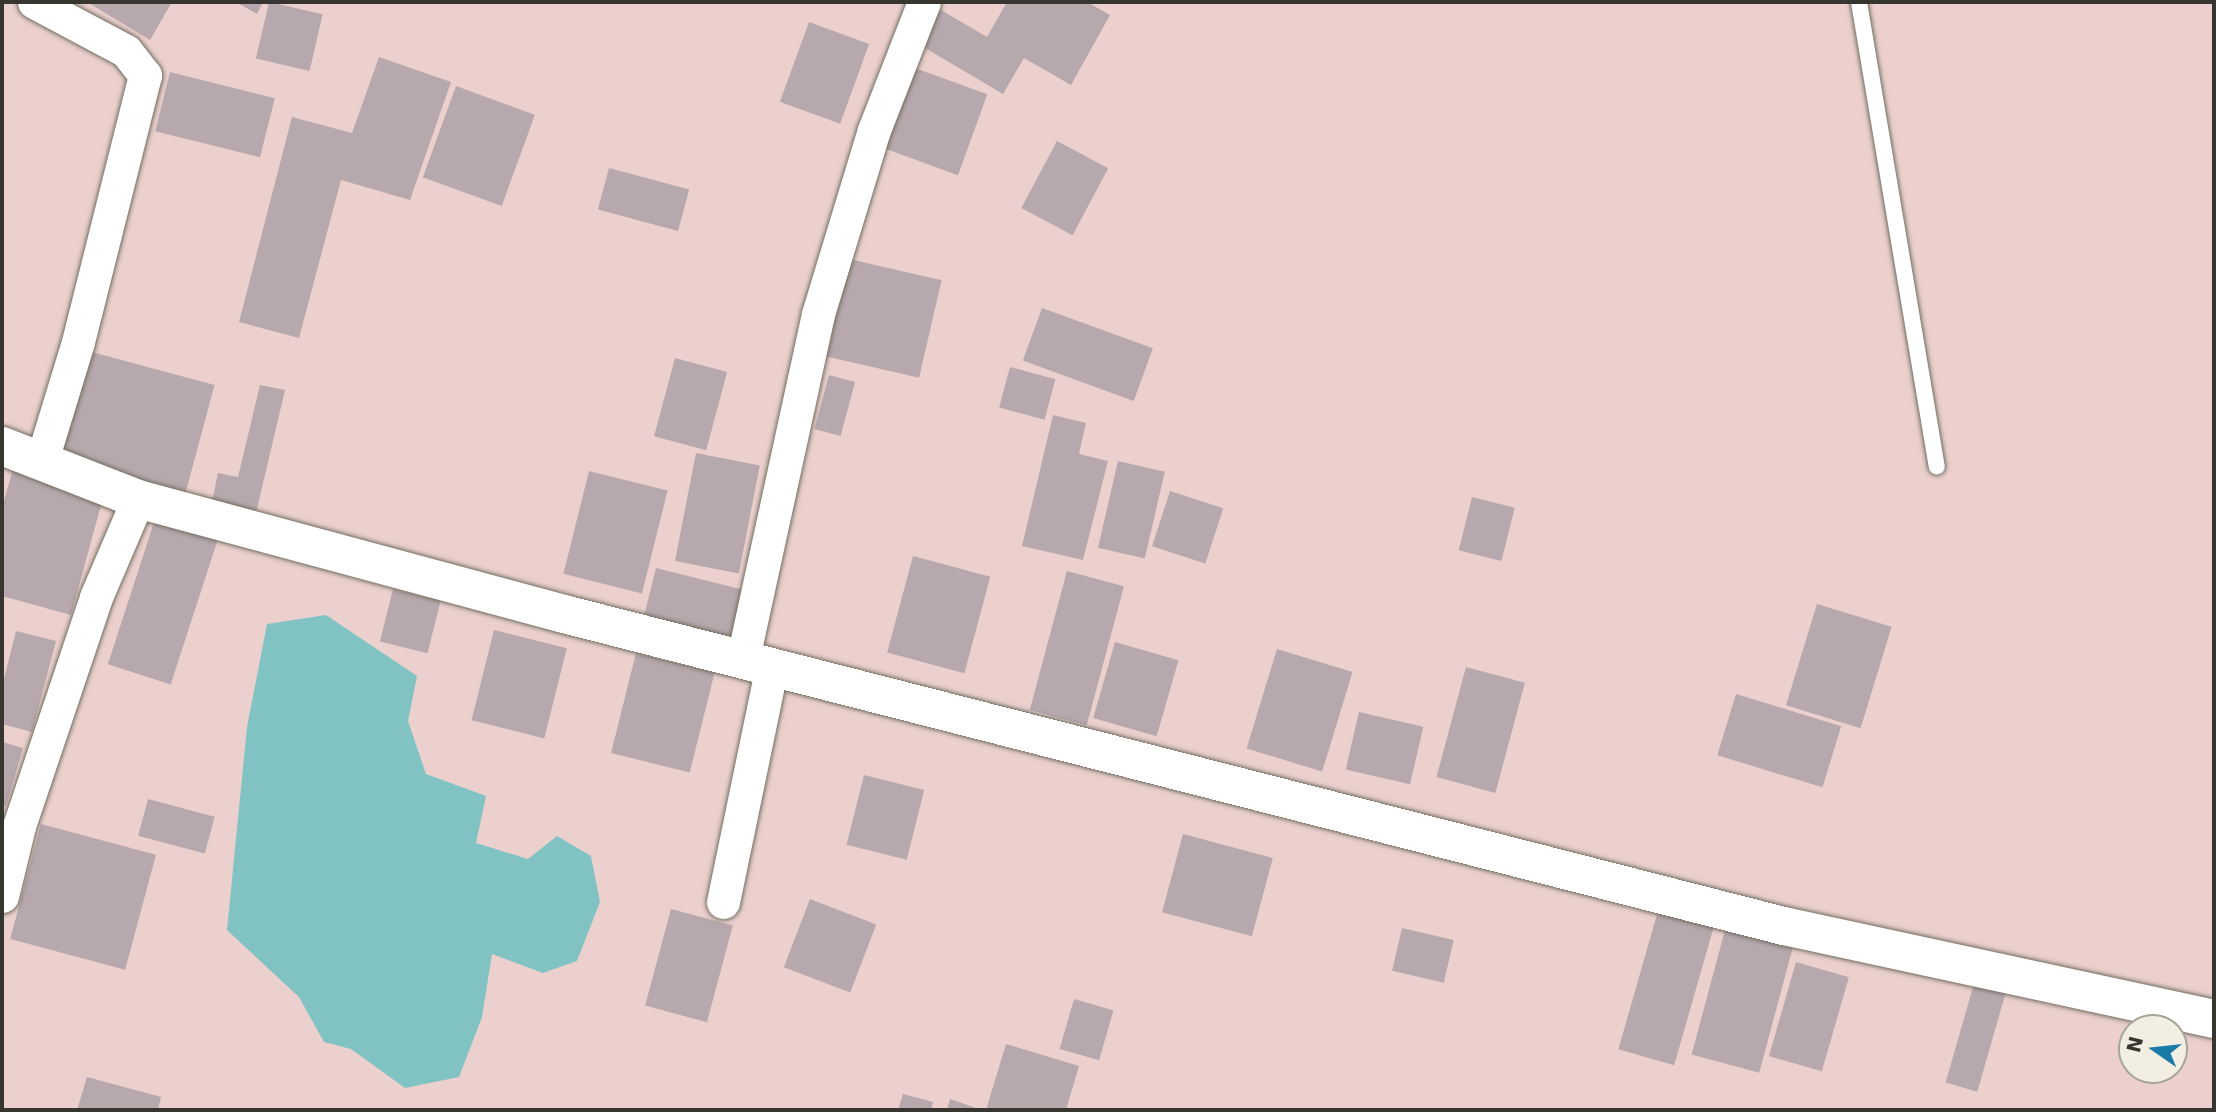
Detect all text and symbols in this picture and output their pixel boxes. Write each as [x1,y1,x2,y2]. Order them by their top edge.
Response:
north arrow [2118,1014,2188,1084]
text: N [2122,1034,2147,1055]

